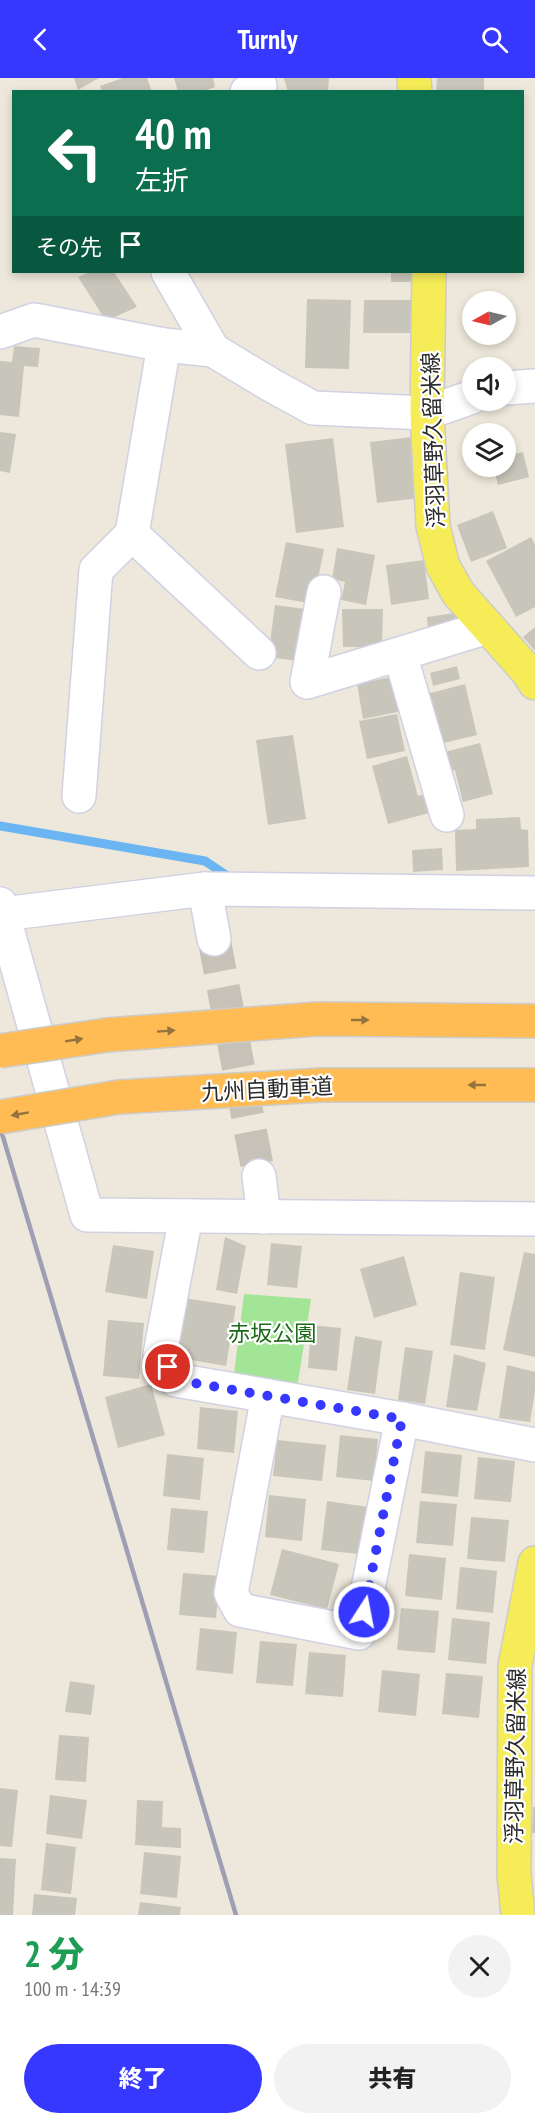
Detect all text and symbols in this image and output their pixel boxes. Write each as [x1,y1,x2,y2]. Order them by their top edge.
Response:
text: Turnly [238,22,297,56]
icon: back [24,23,57,56]
icon: search [478,23,511,56]
text: 40 m [135,106,212,161]
icon: left [36,114,114,192]
text: 左折 [135,163,189,197]
icon: arrive [114,228,147,261]
text: その先 [36,233,102,261]
north arrow [462,291,516,345]
map controls [462,291,516,477]
street label: 浮羽草野久留米線 [416,352,450,528]
button: sound [462,357,516,411]
button: layers [462,423,516,477]
one-way arrow [351,1015,370,1025]
one-way arrow [156,1026,175,1035]
one-way arrow [65,1035,84,1044]
street label: 九州自動車道 [200,1072,334,1106]
one-way arrow [467,1080,486,1090]
one-way arrow [11,1109,30,1118]
park label: 赤坂公園 [228,1319,316,1347]
pin [142,1341,193,1392]
icon: arrive [151,1350,184,1383]
position arrow [332,1580,396,1644]
street label: 浮羽草野久留米線 [499,1668,531,1844]
text: 2 分 [24,1930,85,1977]
button: close [448,1935,511,1998]
text: 100 m · 14:39 [24,1976,121,2002]
button: 終了 [24,2044,262,2113]
button: 共有 [274,2044,511,2113]

